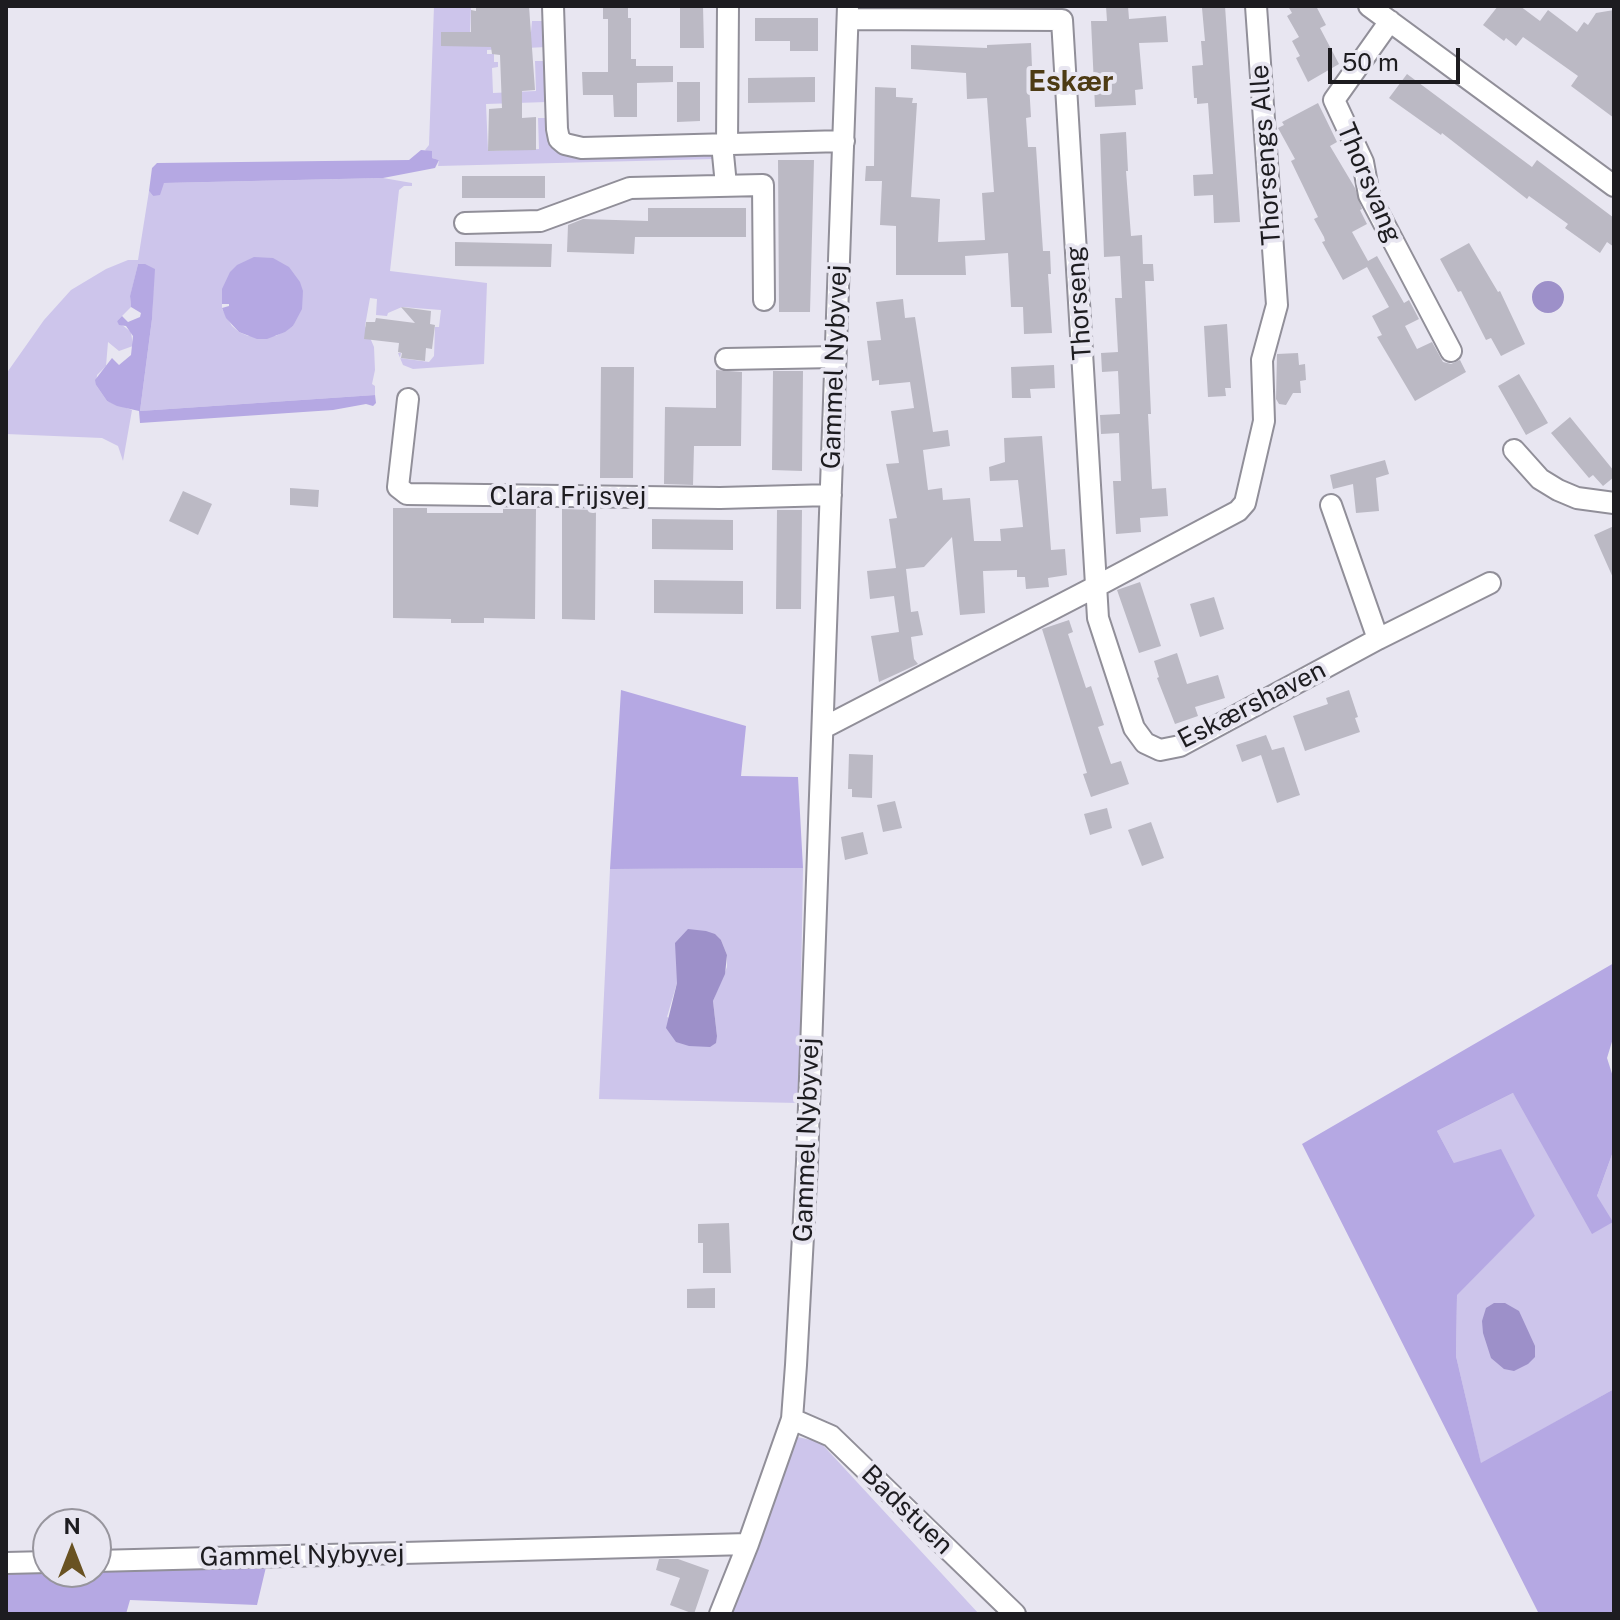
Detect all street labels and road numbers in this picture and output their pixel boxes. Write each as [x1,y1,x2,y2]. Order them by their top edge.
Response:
street label: Thorsengs Alle [1244,64,1288,246]
street label: Thorsvang [1330,119,1408,247]
street label: Thorseng [1059,245,1099,361]
street label: Gammel Nybyvej [816,264,854,470]
street label: Clara Frijsvej [490,481,646,513]
street label: Eskærshaven [1173,654,1331,756]
street label: Gammel Nybyvej [788,1037,826,1243]
street label: Badstuen [855,1459,959,1561]
street label: Gammel Nybyvej [199,1539,405,1573]

